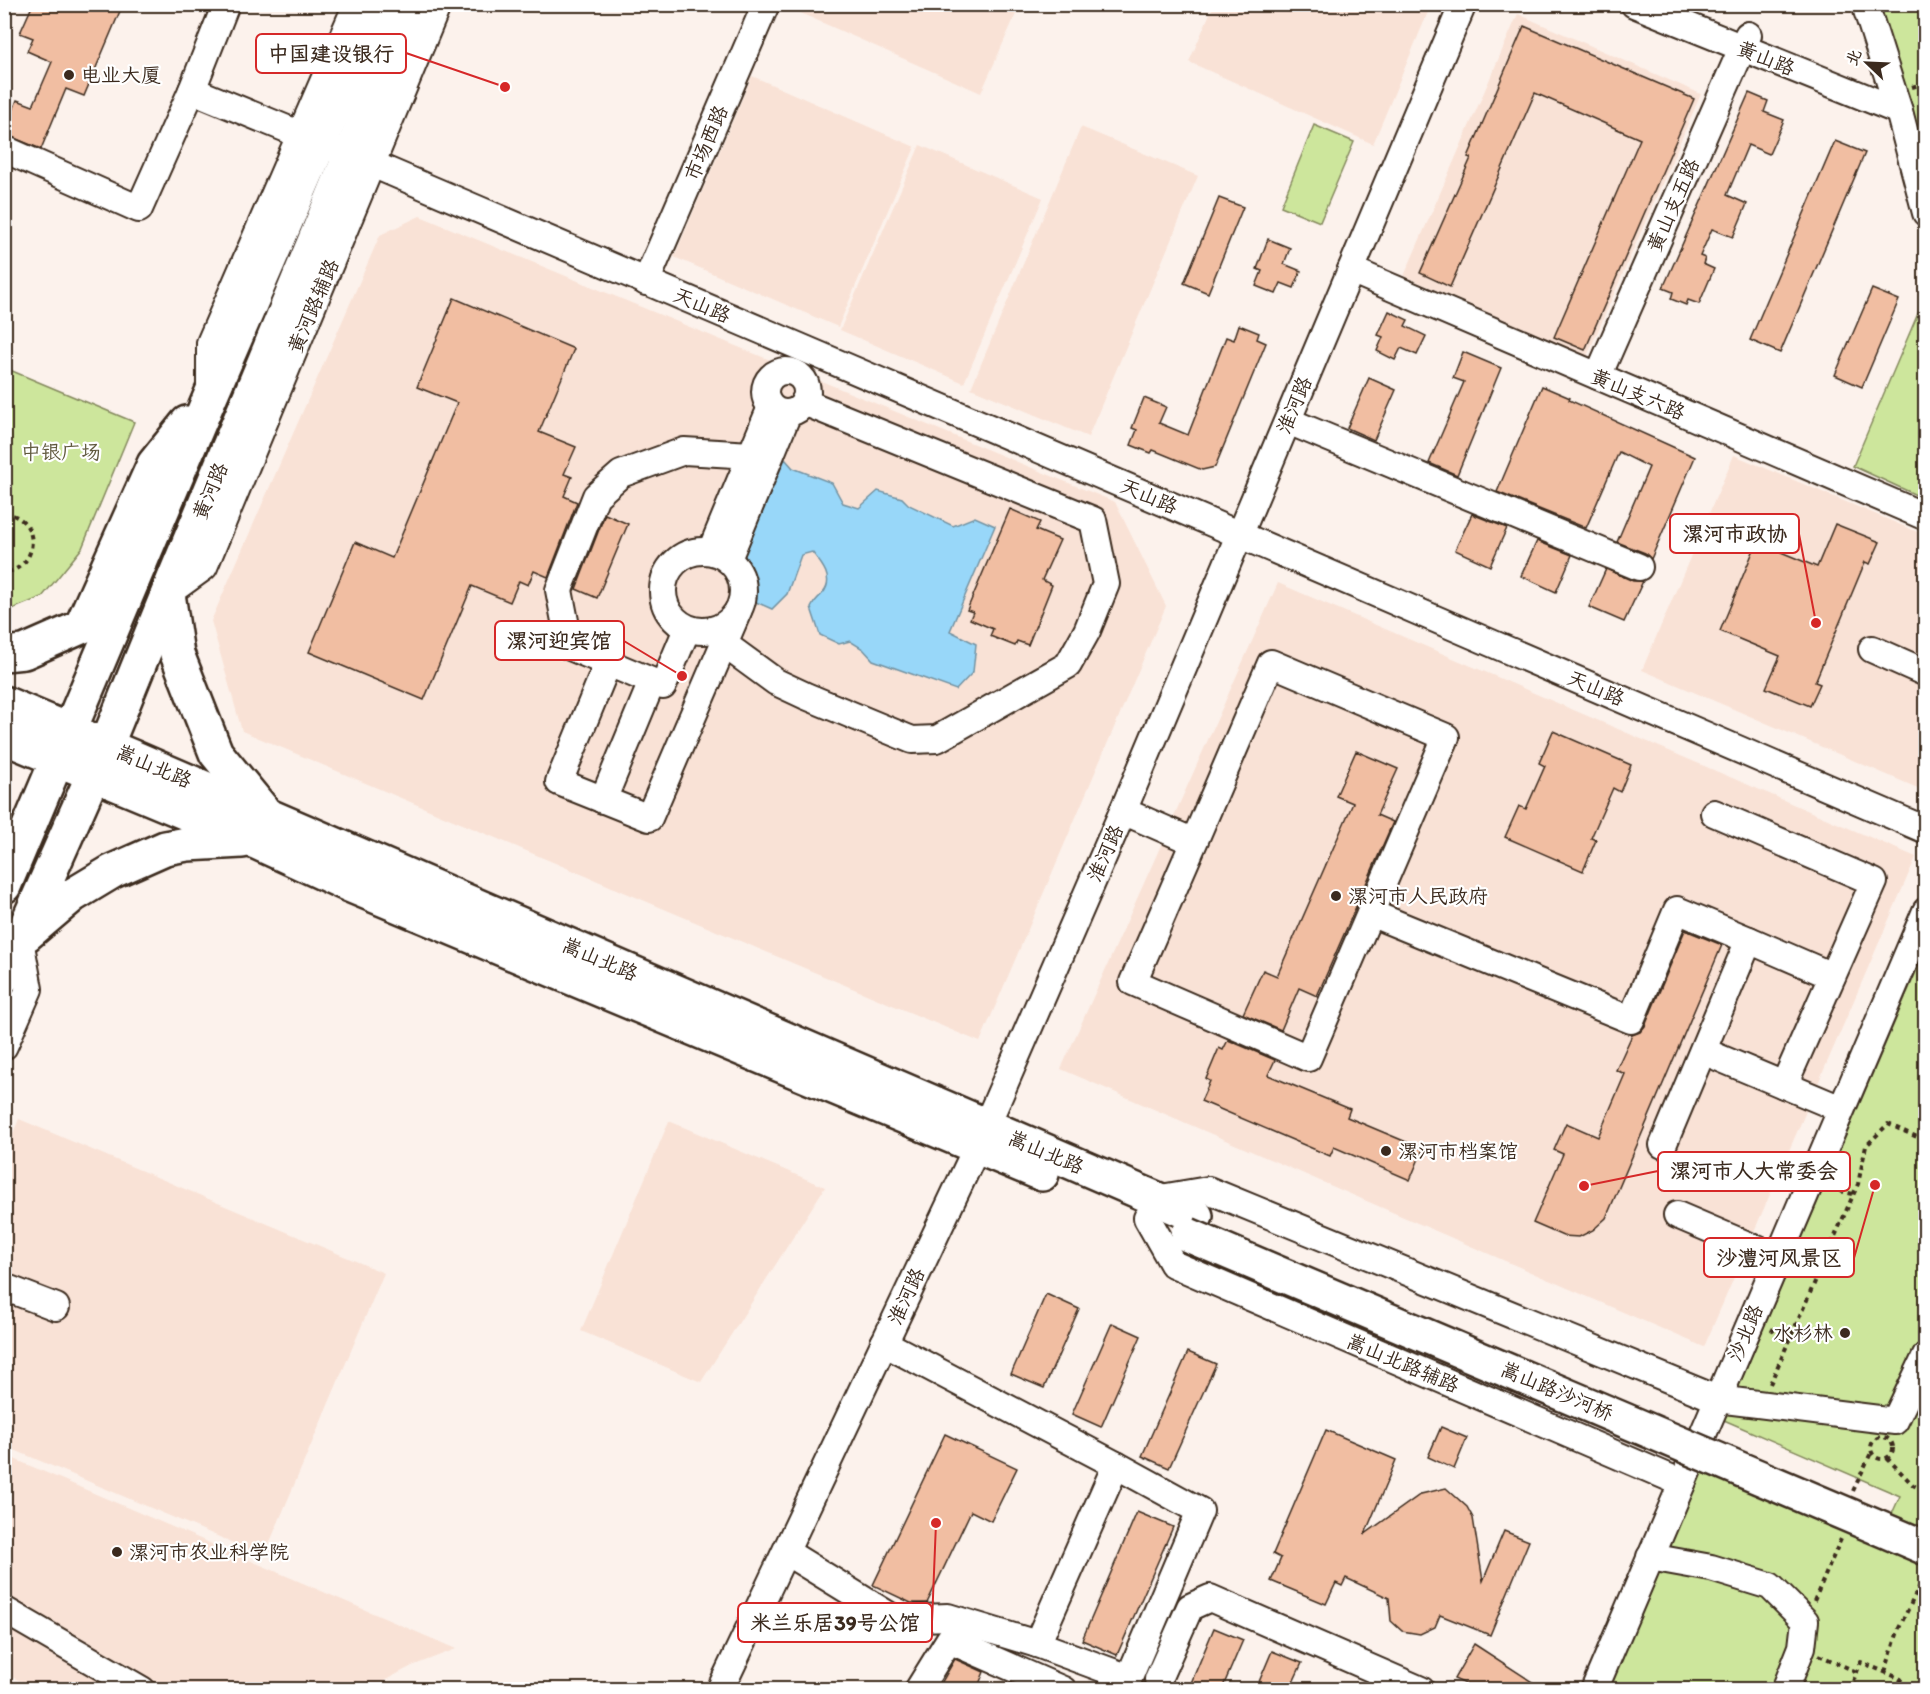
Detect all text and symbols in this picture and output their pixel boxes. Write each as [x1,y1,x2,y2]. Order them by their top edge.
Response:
north arrow [1837,33,1897,93]
callout: 中国建设银行 [256,34,406,73]
street label: 黄山路 [1734,36,1799,81]
text: 中国建设银行 [268,41,394,66]
text: 北 [1842,46,1866,68]
place label: 电业大厦 [81,63,161,87]
marker: 电业大厦 [62,68,76,82]
street label: 市场西路 [679,101,733,185]
street label: 黄山支五路 [1642,154,1705,256]
street label: 黄河路辅路 [282,254,344,357]
street label: 天山路 [670,282,735,328]
street label: 黄山支六路 [1587,363,1690,425]
street label: 淮河路 [1271,372,1317,437]
park label: 中银广场 [21,440,101,464]
street label: 黄河路 [187,458,233,523]
street label: 天山路 [1117,473,1182,519]
callout: 漯河市政协 [1670,514,1799,553]
text: 漯河市政协 [1683,521,1788,546]
callout: 漯河迎宾馆 [495,621,624,660]
text: 漯河迎宾馆 [507,628,612,653]
street label: 天山路 [1564,665,1629,711]
street label: 嵩山北路 [112,739,196,793]
street label: 淮河路 [1082,820,1129,885]
place label: 漯河市人民政府 [1348,884,1488,908]
marker: 漯河市人民政府 [1329,889,1343,903]
street label: 嵩山北路 [558,932,642,986]
street label: 嵩山北路 [1004,1125,1088,1179]
place label: 漯河市档案馆 [1398,1139,1518,1163]
marker: 漯河市档案馆 [1379,1144,1393,1158]
callout: 漯河市人大常委会 [1658,1152,1850,1191]
text: 漯河市人大常委会 [1670,1158,1838,1183]
callout: 沙澧河风景区 [1704,1238,1854,1277]
text: 沙澧河风景区 [1716,1245,1842,1270]
street label: 淮河路 [882,1263,930,1328]
street label: 沙北路 [1722,1300,1768,1365]
place label: 水杉林 [1773,1321,1833,1345]
marker: 水杉林 [1838,1326,1852,1340]
street label: 嵩山北路辅路 [1343,1329,1464,1398]
street label: 嵩山路沙河桥 [1497,1357,1617,1425]
place label: 漯河市农业科学院 [129,1540,289,1564]
marker: 漯河市农业科学院 [110,1545,124,1559]
callout: 米兰乐居39号公馆 [738,1603,932,1642]
text: 米兰乐居39号公馆 [750,1610,920,1635]

